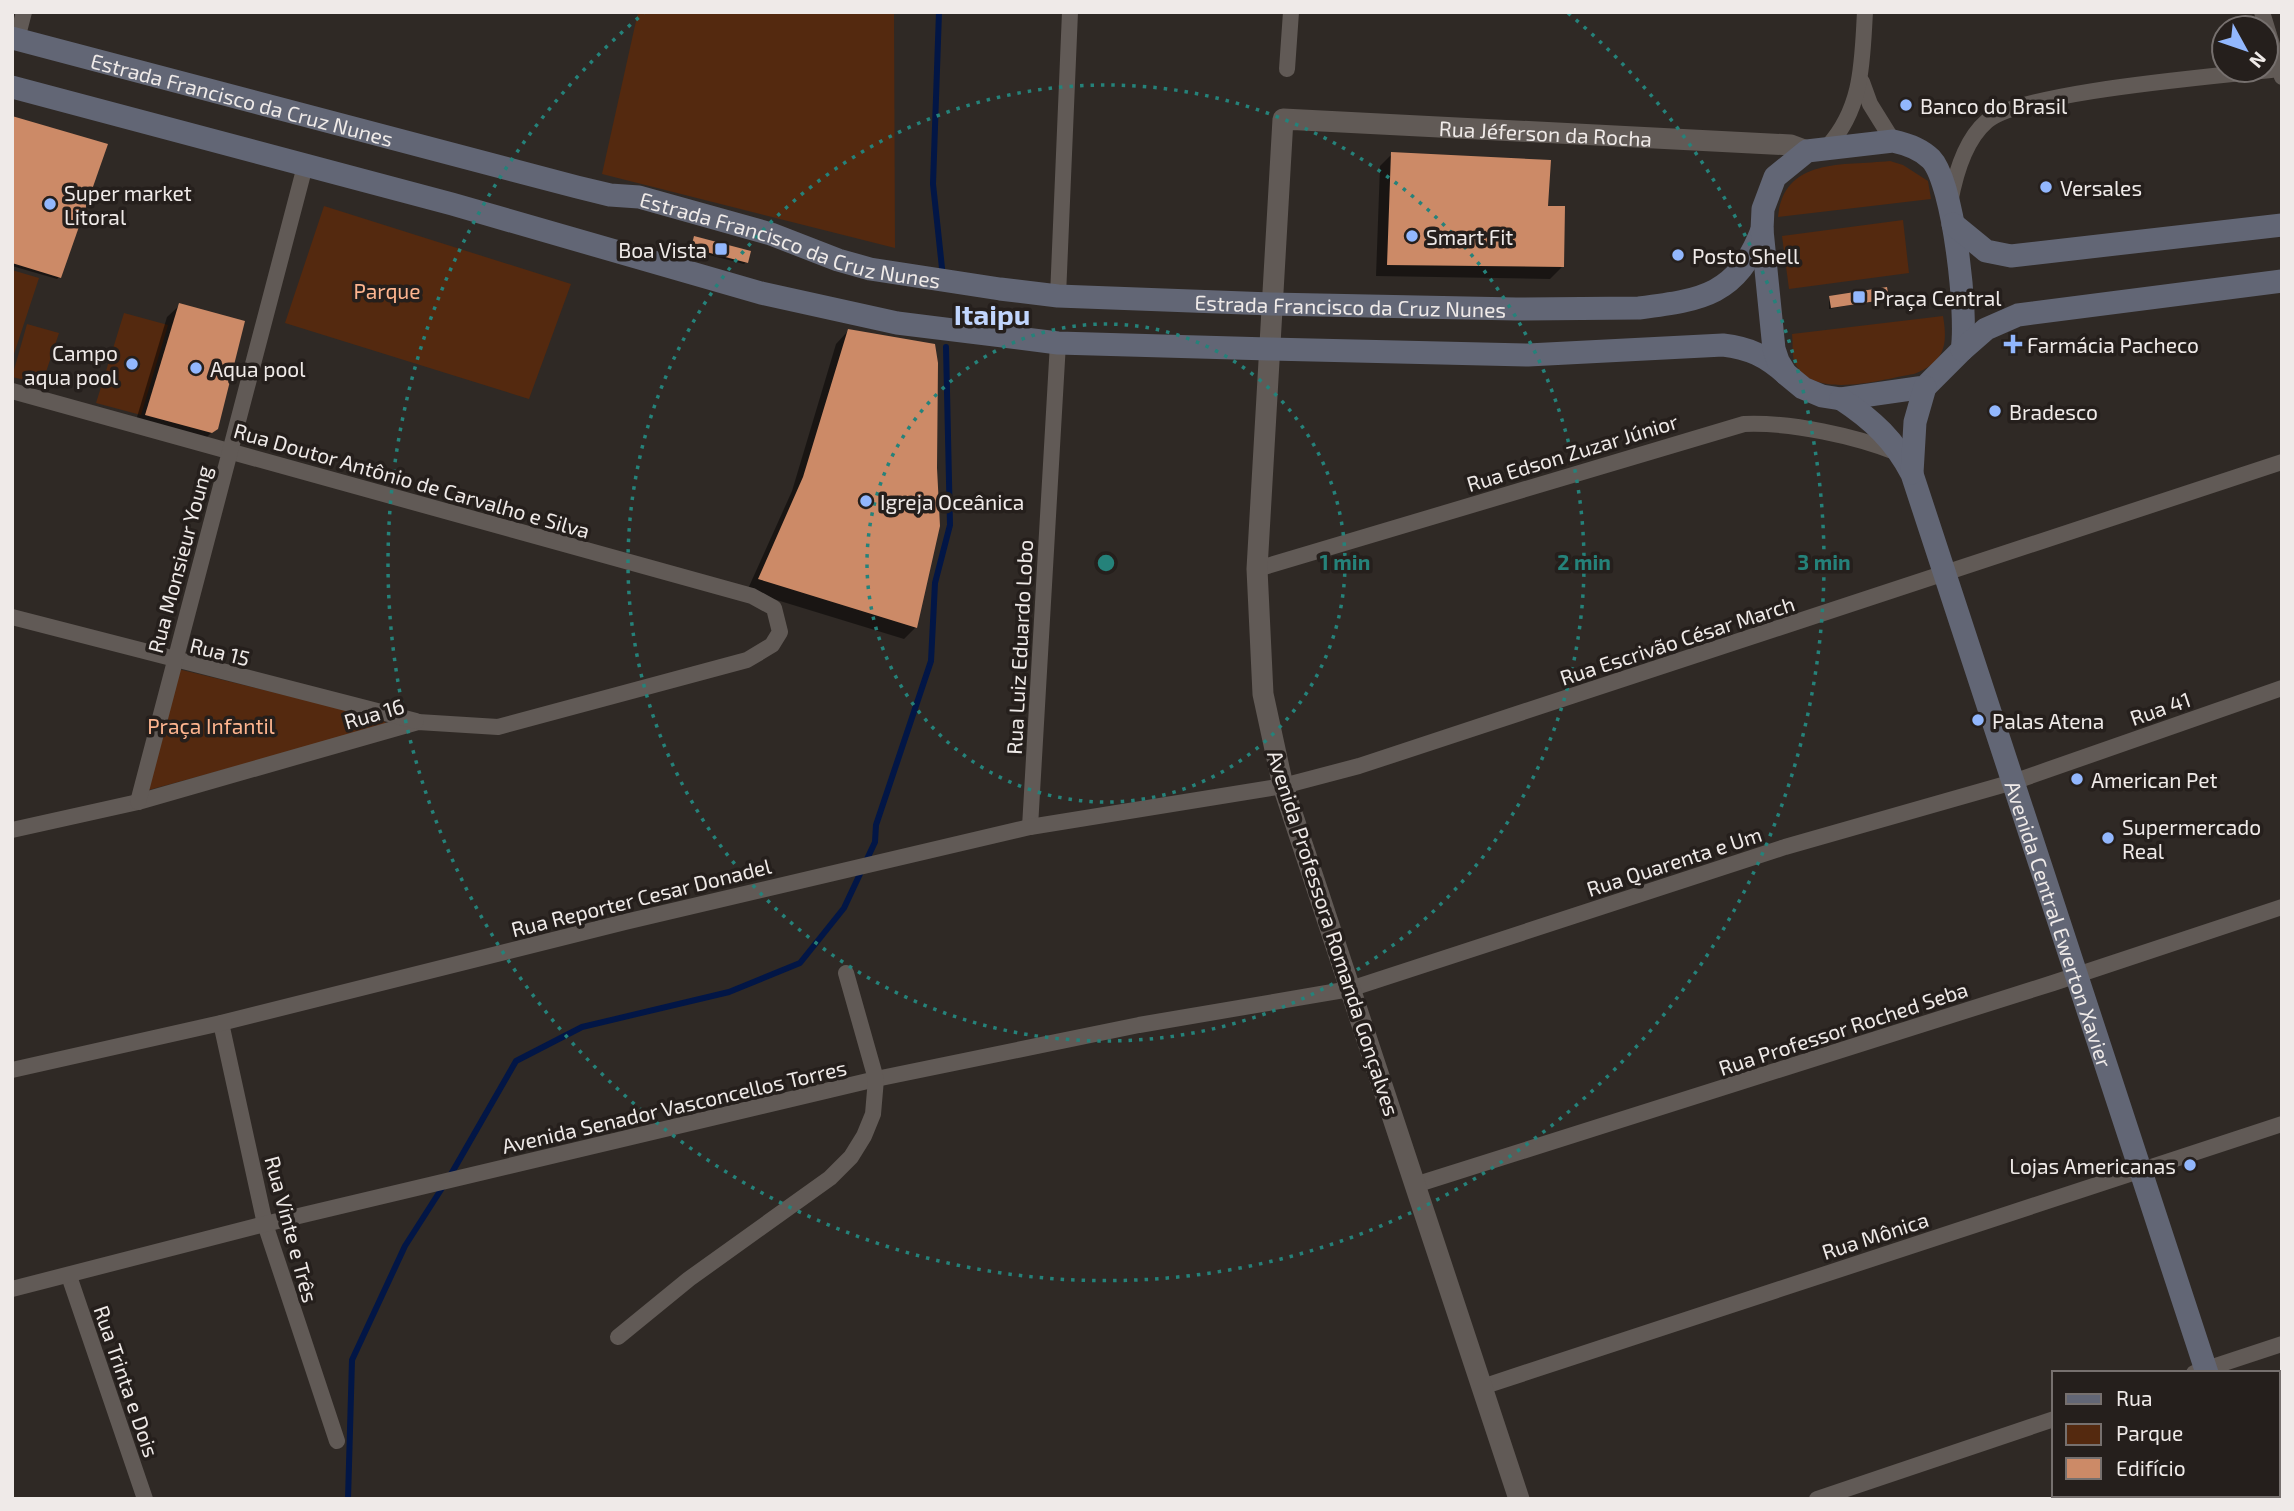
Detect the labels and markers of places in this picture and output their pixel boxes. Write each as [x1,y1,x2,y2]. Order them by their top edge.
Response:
place label: Banco do Brasil [1920,93,2068,118]
marker: Banco do Brasil [1898,97,1914,113]
place label: Versales [2060,175,2142,200]
marker: Versales [2038,179,2054,195]
place label: Super market Litoral [64,180,192,229]
marker: Super market Litoral [42,196,58,212]
place label: Smart Fit [1426,224,1513,249]
marker: Smart Fit [1404,228,1420,244]
place label: Boa Vista [618,237,707,262]
marker: Boa Vista [713,241,729,257]
place label: Posto Shell [1692,243,1800,268]
marker: Posto Shell [1670,247,1686,263]
place label: Praça Central [1873,285,2002,312]
marker: Praça Central [1851,289,1867,305]
place label: Farmácia Pacheco [2027,332,2199,357]
marker: Farmácia Pacheco [2005,336,2021,352]
place label: Campo aqua pool [24,340,119,389]
marker: Campo aqua pool [124,356,140,372]
place label: Aqua pool [210,356,306,381]
marker: Aqua pool [188,360,204,376]
place label: Bradesco [2009,399,2098,424]
marker: Bradesco [1987,403,2003,419]
place label: Igreja Oceânica [880,489,1024,515]
marker: Igreja Oceânica [858,493,874,509]
centre of rings [1094,551,1118,575]
place label: Palas Atena [1992,708,2104,733]
marker: Palas Atena [1970,712,1986,728]
place label: American Pet [2091,767,2218,792]
marker: American Pet [2069,771,2085,787]
place label: Supermercado Real [2122,814,2261,863]
marker: Supermercado Real [2100,830,2116,846]
place label: Lojas Americanas [2009,1153,2176,1179]
marker: Lojas Americanas [2182,1157,2198,1173]

